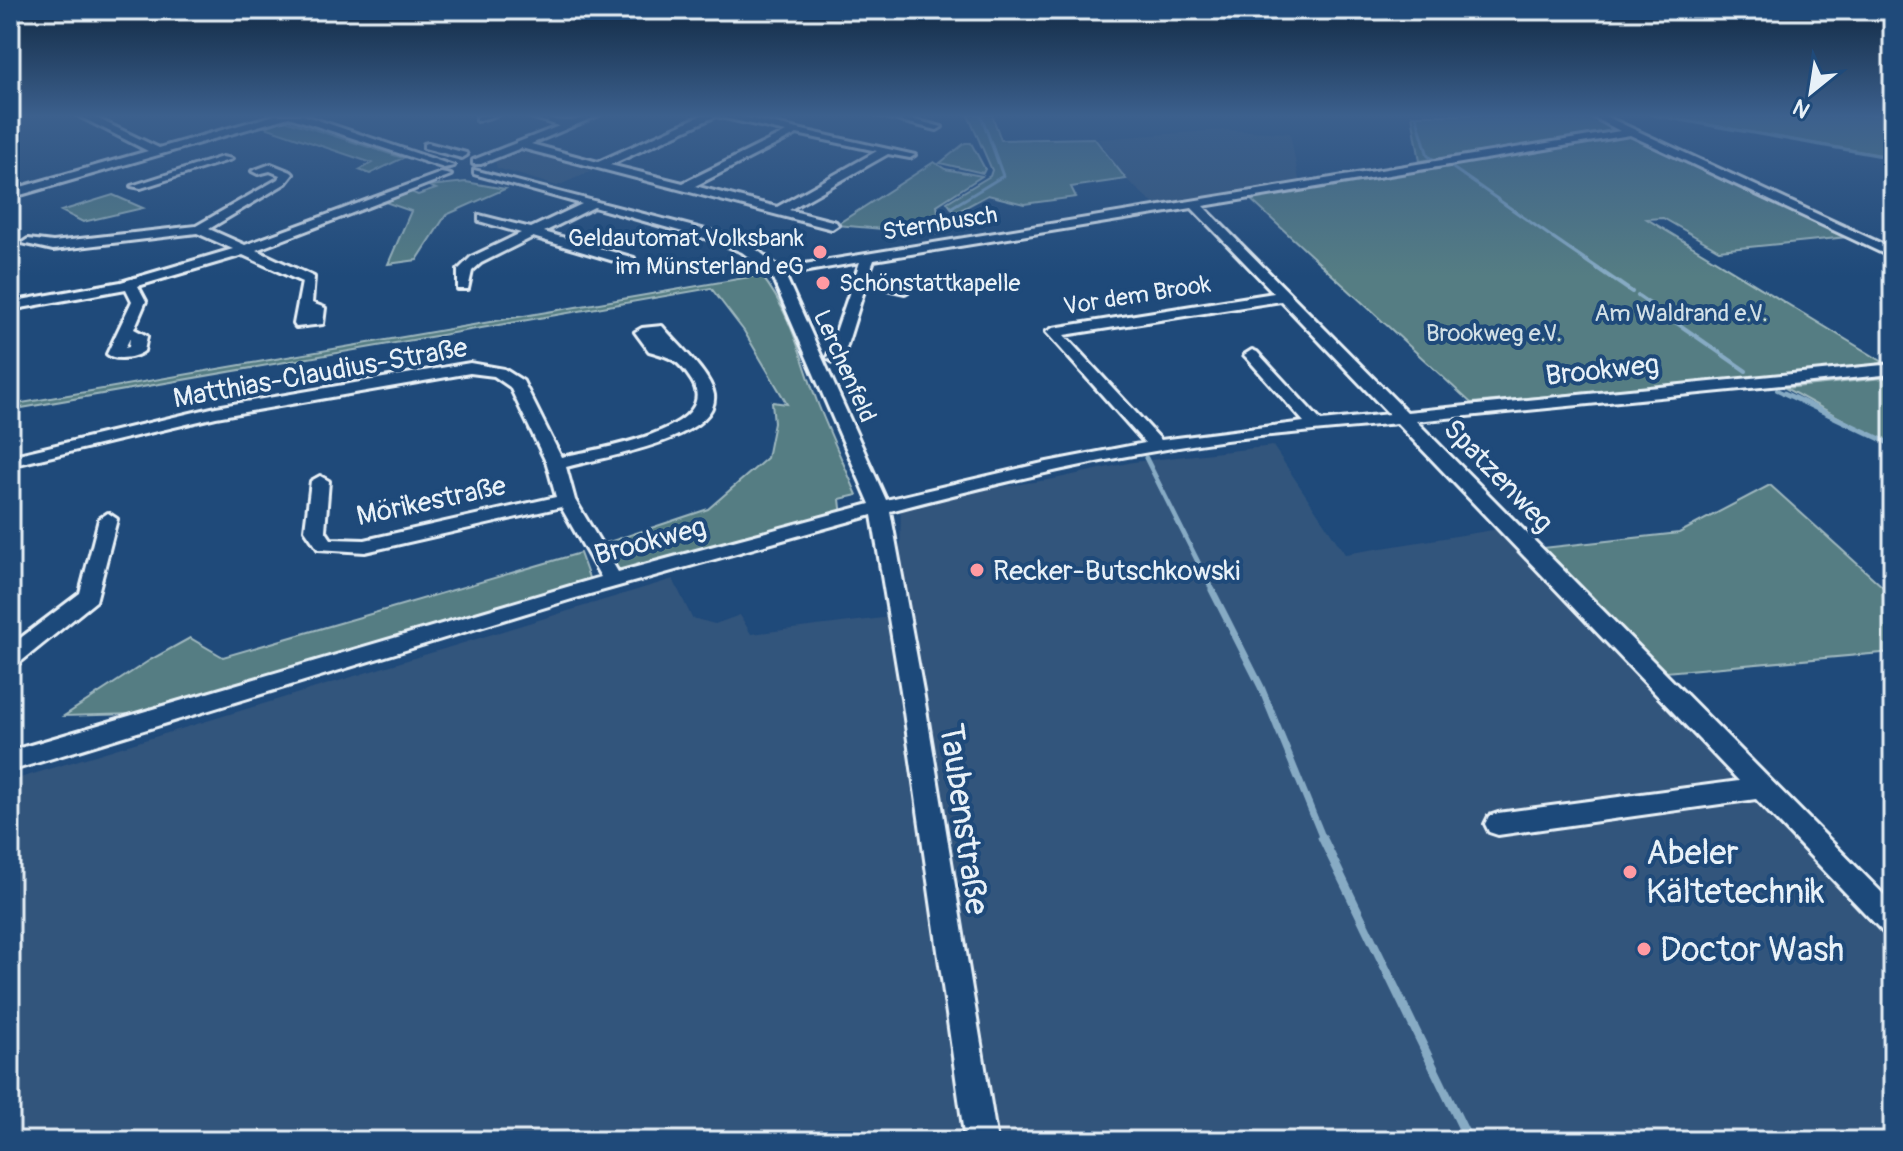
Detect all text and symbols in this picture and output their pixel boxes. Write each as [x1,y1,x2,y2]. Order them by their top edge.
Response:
north arrow [1771,52,1851,132]
text: N [1788,93,1815,124]
street label: Sternbusch [881,200,999,247]
place label: Geldautomat Volksbank im Münsterland eG [568,224,804,281]
marker: Geldautomat Volksbank im Münsterland eG [811,243,829,261]
place label: Schönstattkapelle [839,269,1021,298]
street label: Vor dem Brook [1061,270,1213,321]
marker: Schönstattkapelle [814,274,832,292]
park label: Am Waldrand e.V. [1594,299,1768,328]
street label: Lerchenfeld [807,306,882,427]
park label: Brookweg e.V. [1426,319,1562,348]
street label: Matthias-Claudius-Straße [170,330,470,417]
street label: Brookweg [1544,347,1661,394]
street label: Spatzenweg [1435,412,1560,540]
street label: Mörikestraße [353,469,509,534]
street label: Brookweg [591,510,710,573]
place label: Recker-Butschkowski [993,554,1240,589]
marker: Recker-Butschkowski [968,561,986,579]
street label: Taubenstraße [929,721,998,918]
place label: Abeler Kältetechnik [1646,832,1824,914]
marker: Abeler Kältetechnik [1621,863,1639,881]
place label: Doctor Wash [1660,929,1844,972]
marker: Doctor Wash [1635,940,1653,958]

